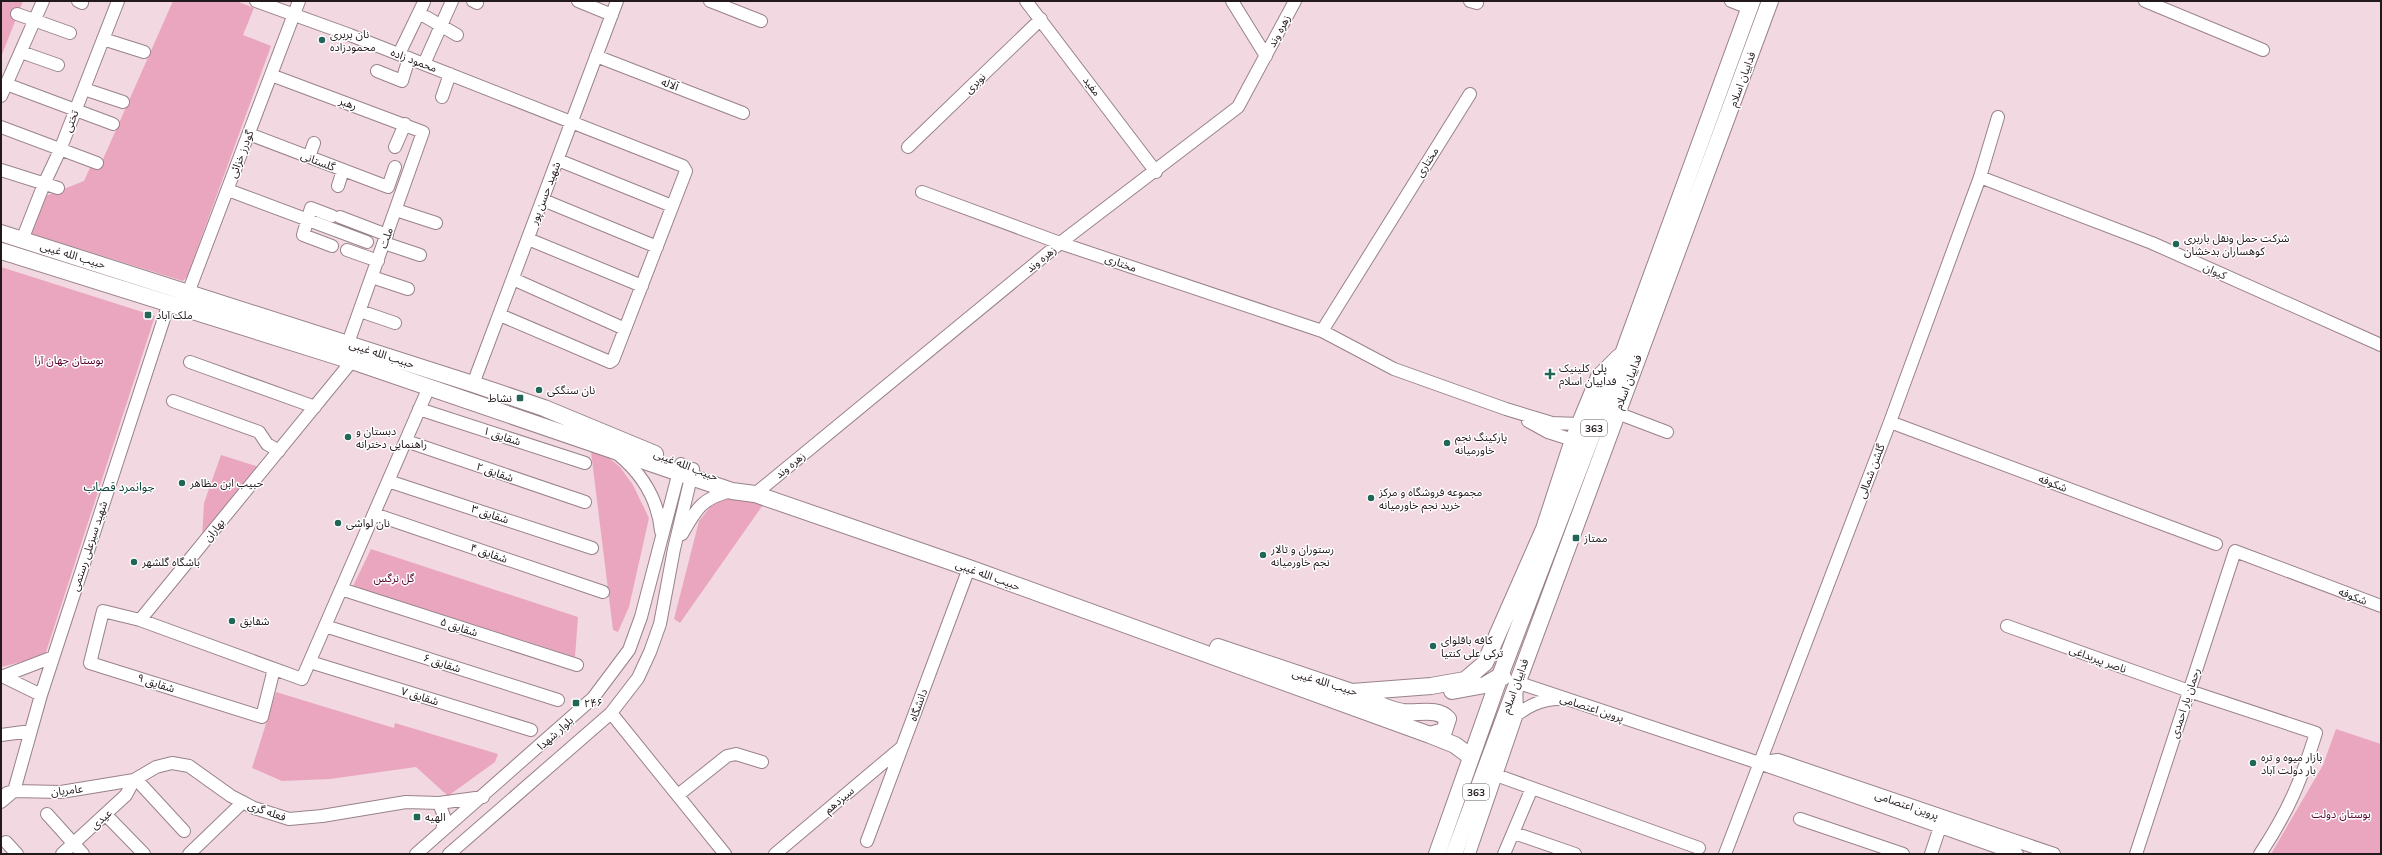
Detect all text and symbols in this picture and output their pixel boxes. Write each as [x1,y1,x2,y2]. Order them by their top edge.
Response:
street label: زهره وند [1265,12,1293,50]
place label: نان بربری محمودزاده [330,27,376,54]
marker: نان بربری محمودزاده [317,35,327,45]
street label: محمود زاده [389,45,439,75]
street label: فداییان اسلام [1726,49,1759,109]
street label: نوبری [962,70,988,96]
street label: مفید [1080,73,1104,99]
street label: آلاله [659,74,681,94]
street label: رهبر [336,93,359,113]
street label: تختی [60,108,82,134]
street label: گودرز خزائی [225,128,257,180]
street label: مختاری [1412,144,1442,179]
street label: گلستانی [299,148,338,174]
street label: شهید حسن پور [526,159,565,228]
street label: ملت [376,226,396,250]
place label: شرکت حمل ونقل باربری کوهساران بدخشان [2184,231,2290,258]
street label: حبیب الله غیبی [38,238,108,272]
marker: شرکت حمل ونقل باربری کوهساران بدخشان [2171,239,2181,249]
street label: زهره وند [1023,243,1059,275]
street label: مختاری [1103,251,1139,275]
street label: کیوان [2201,260,2229,283]
place label: ملک آباد [156,308,193,322]
marker: ملک آباد [143,310,153,320]
street label: حبیب الله غیبی [348,337,417,372]
park label: بوستان جهان آرا [34,353,104,367]
street label: فداییان اسلام [1611,353,1646,412]
place label: پلی کلینیک فداییان اسلام [1559,361,1617,389]
marker: پلی کلینیک فداییان اسلام [1544,368,1556,380]
place label: نان سنگکی [547,383,595,397]
marker: نان سنگکی [534,385,544,395]
place label: نشاط [488,391,512,405]
marker: نشاط [515,393,525,403]
road number: 363 [1581,420,1607,436]
street label: شقایق ۱ [481,423,523,449]
place label: دبستان و راهنمایی دخترانه [356,424,427,451]
place label: پارکینگ نجم خاورمیانه [1455,430,1507,457]
marker: دبستان و راهنمایی دخترانه [343,432,353,442]
marker: پارکینگ نجم خاورمیانه [1442,438,1452,448]
street label: گلشن شمالی [1854,441,1888,500]
street label: حبیب الله غیبی [652,446,721,484]
street label: زهره وند [772,449,808,481]
street label: شقایق ۲ [474,459,516,485]
street label: شکوفه [2037,471,2070,495]
place label: حبیب ابن مظاهر [189,476,264,490]
marker: حبیب ابن مظاهر [177,478,187,488]
district label: جوانمرد قصاب [83,479,155,494]
place label: مجموعه فروشگاه و مرکز خرید نجم خاورمیانه [1378,485,1483,514]
marker: مجموعه فروشگاه و مرکز خرید نجم خاورمیانه [1366,493,1376,503]
street label: شهید سبزعلی رستمی [68,499,110,593]
street label: شقایق ۳ [469,501,511,527]
street label: بهاران [200,516,228,544]
place label: نان لواشی [346,516,390,530]
marker: نان لواشی [333,518,343,528]
place label: ممتاز [1583,531,1608,545]
marker: ممتاز [1571,533,1581,543]
street label: شقایق ۴ [468,540,510,566]
place label: رستوران و تالار نجم خاورمیانه [1270,542,1334,571]
marker: رستوران و تالار نجم خاورمیانه [1258,550,1268,560]
place label: باشگاه گلشهر [141,555,200,569]
marker: باشگاه گلشهر [129,557,139,567]
street label: حبیب الله غیبی [954,557,1023,594]
park label: گل نرگس [374,571,415,585]
street label: شکوفه [2337,584,2370,608]
place label: شقایق [240,614,270,628]
street label: شقایق ۵ [438,614,480,640]
marker: شقایق [227,616,237,626]
place label: کافه باقلوای ترکی علی کنتیا [1441,633,1503,660]
marker: کافه باقلوای ترکی علی کنتیا [1428,641,1438,651]
street label: ناصر پیربداغی [2067,642,2129,677]
street label: شقایق ۶ [421,650,463,676]
street label: فداییان اسلام [1499,656,1532,716]
street label: حبیب الله غیبی [1290,665,1360,699]
street label: رحمان یار احمدی [2167,666,2203,740]
street label: شقایق ۹ [135,670,177,696]
street label: شقایق ۷ [399,684,441,709]
street label: دانشگاه [906,687,930,723]
street label: پروین اعتصامی [1558,691,1626,726]
place label: ۲۴۶ [584,696,603,710]
marker: ۲۴۶ [571,698,581,708]
street label: بلوار شهدا [534,713,576,753]
place label: بازار میوه و تره بار دولت آباد [2261,750,2322,777]
marker: بازار میوه و تره بار دولت آباد [2248,758,2258,768]
street label: عامریان [50,781,84,799]
street label: سیزدهم [821,783,858,818]
road number: 363 [1463,784,1489,800]
street label: پروین اعتصامی [1873,788,1941,823]
street label: فعله گری [246,798,288,824]
street label: عیدی [87,806,115,832]
park label: بوستان دولت [2311,807,2371,821]
place label: الهیه [425,810,446,824]
marker: الهیه [412,812,422,822]

